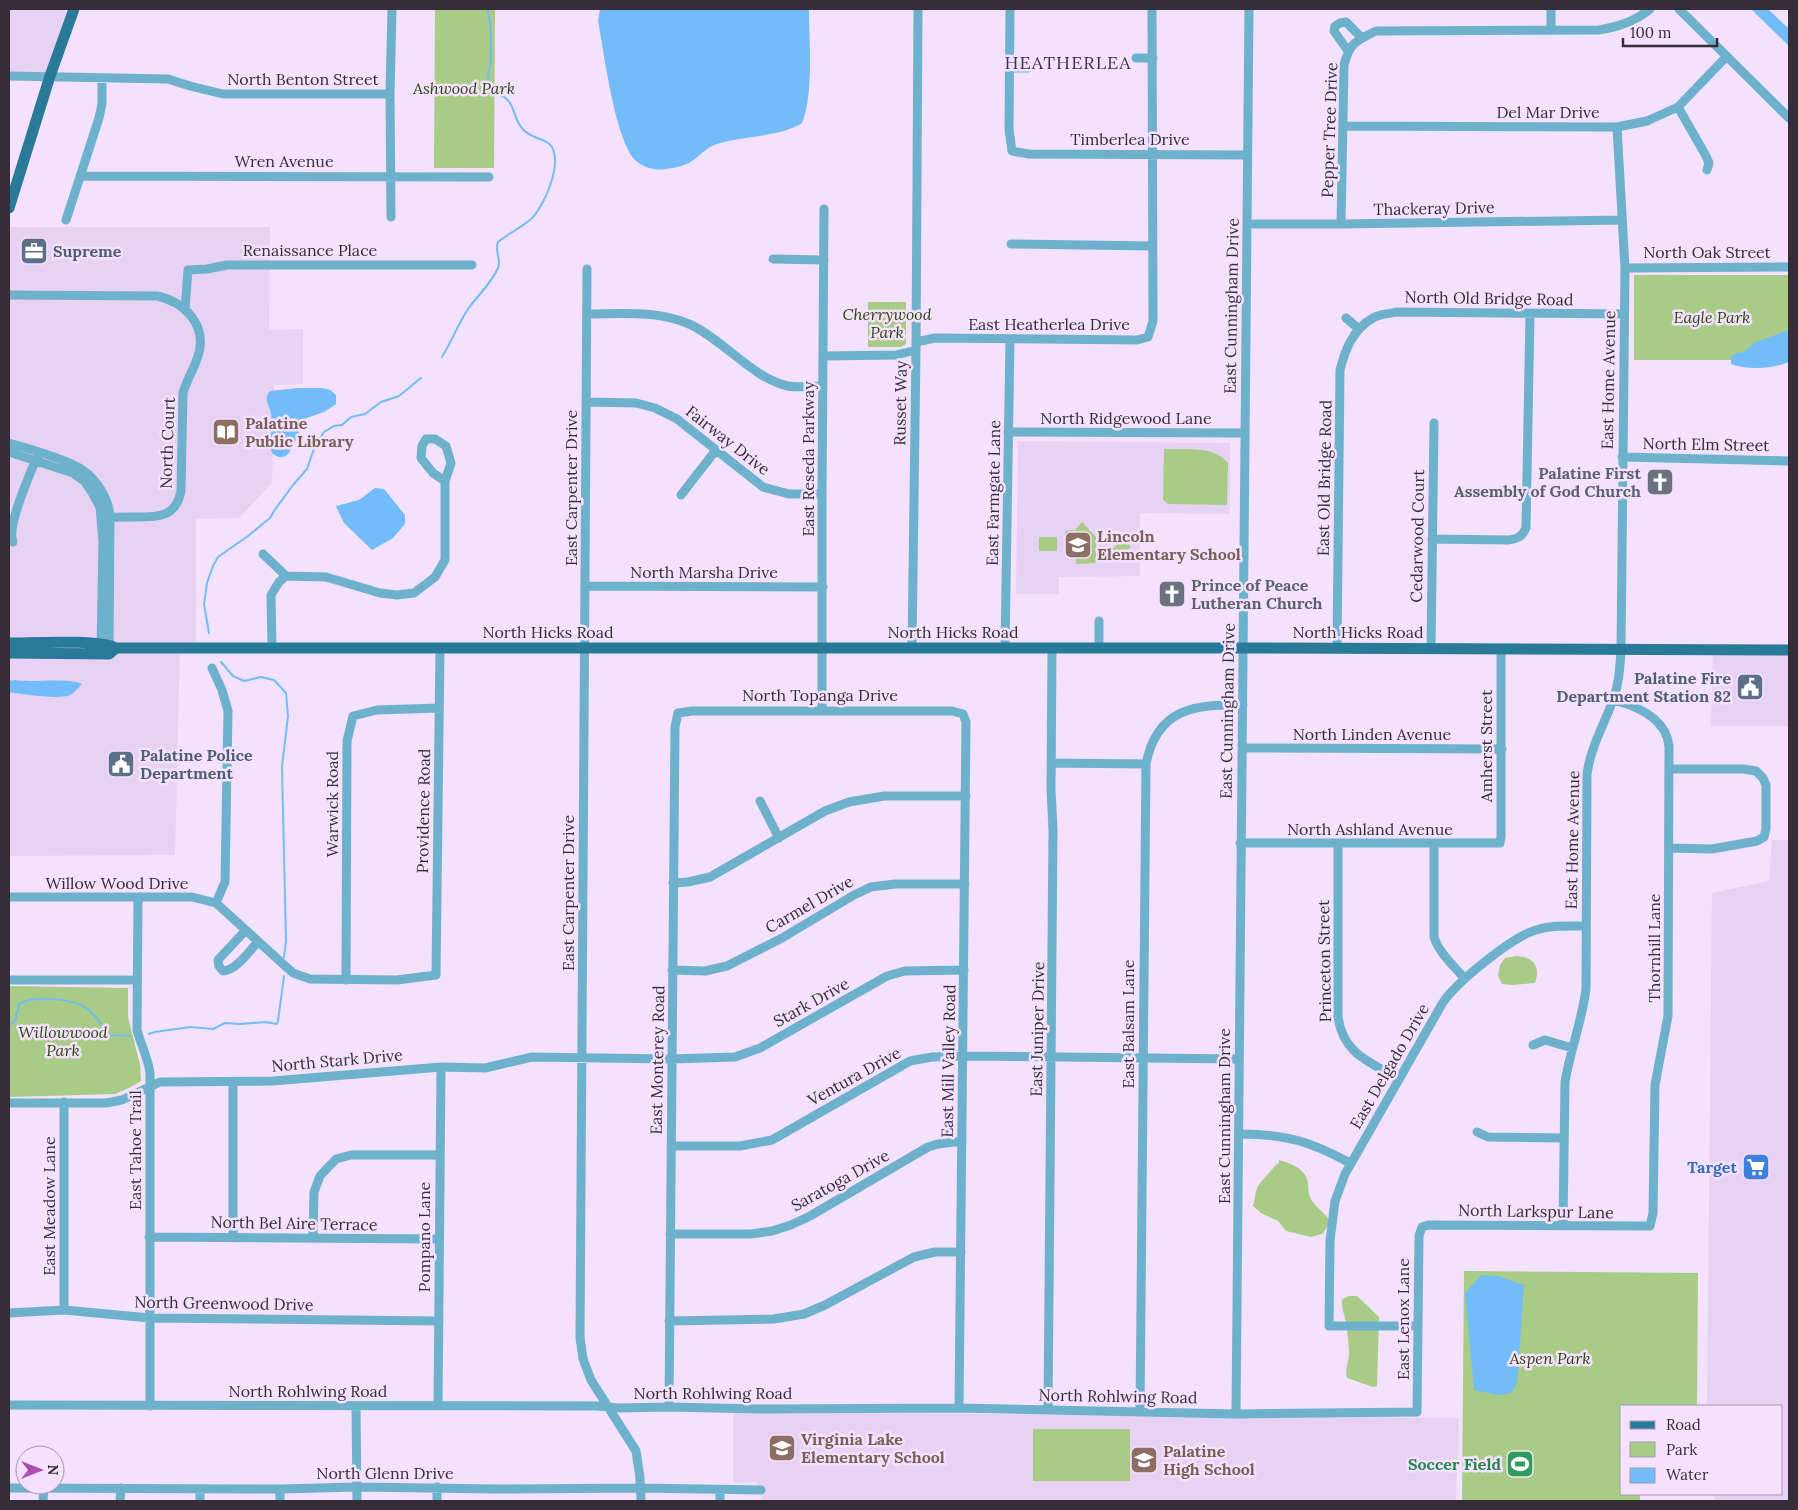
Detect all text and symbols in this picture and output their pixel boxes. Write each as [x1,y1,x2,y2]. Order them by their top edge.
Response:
scale bar [1623,15,1717,47]
text: 100 m [1630,23,1671,42]
district label: HEATHERLEA [1005,51,1132,74]
street label: Pepper Tree Drive [1317,62,1341,198]
street label: North Benton Street [227,69,380,89]
park label: Ashwood Park [412,78,515,98]
street label: Del Mar Drive [1496,102,1600,122]
street label: Timberlea Drive [1070,129,1190,149]
street label: Wren Avenue [234,151,334,171]
street label: Thackeray Drive [1373,197,1495,219]
street label: East Cunningham Drive [1219,218,1243,394]
office icon: Supreme [19,236,49,266]
street label: Renaissance Place [243,240,378,260]
place label: Supreme [53,241,122,261]
street label: North Oak Street [1643,242,1772,262]
street label: North Old Bridge Road [1404,287,1574,309]
park label: Cherrywood Park [842,304,932,342]
park label: Eagle Park [1674,307,1750,327]
street label: East Home Avenue [1597,310,1619,450]
street label: East Heatherlea Drive [968,314,1130,334]
street label: Russet Way [889,360,911,446]
street label: East Reseda Parkway [798,381,818,537]
street label: North Court [155,396,179,489]
street label: East Old Bridge Road [1313,399,1335,556]
street label: Fairway Drive [682,401,774,479]
street label: North Ridgewood Lane [1040,408,1212,428]
street label: East Carpenter Drive [561,410,581,566]
place label: Palatine Public Library [245,413,354,451]
library icon: Palatine Public Library [211,417,241,447]
street label: East Farmgate Lane [982,420,1004,566]
street label: North Elm Street [1643,433,1770,455]
place label: Palatine First Assembly of God Church [1454,463,1641,501]
church icon: Palatine First Assembly of God Church [1645,467,1675,497]
street label: Cedarwood Court [1406,468,1428,603]
place label: Lincoln Elementary School [1097,526,1241,564]
school or university icon: Lincoln Elementary School [1063,530,1093,560]
street label: North Marsha Drive [630,562,778,582]
place label: Prince of Peace Lutheran Church [1191,575,1322,613]
church icon: Prince of Peace Lutheran Church [1157,579,1187,609]
street label: North Hicks Road [482,622,614,642]
street label: North Hicks Road [887,622,1019,642]
street label: North Hicks Road [1292,622,1424,642]
street label: East Cunningham Drive [1215,623,1239,799]
place label: Palatine Fire Department Station 82 [1556,668,1731,706]
public building icon: Palatine Fire Department Station 82 [1735,672,1765,702]
street label: North Topanga Drive [742,685,898,705]
street label: Amherst Street [1476,689,1496,803]
street label: North Linden Avenue [1293,724,1451,744]
place label: Palatine Police Department [140,745,253,783]
street label: Providence Road [412,748,434,874]
public building icon: Palatine Police Department [106,749,136,779]
street label: Warwick Road [322,750,342,857]
street label: East Home Avenue [1561,770,1583,910]
street label: East Carpenter Drive [558,815,578,971]
street label: North Ashland Avenue [1287,819,1453,839]
street label: Carmel Drive [762,871,857,937]
street label: Willow Wood Drive [46,873,189,893]
street label: Thornhill Lane [1644,893,1664,1003]
street label: Princeton Street [1313,899,1335,1022]
street label: East Balsam Lane [1118,959,1138,1089]
street label: East Juniper Drive [1026,961,1048,1097]
street label: Stark Drive [770,973,852,1031]
street label: East Mill Valley Road [937,984,959,1138]
street label: East Monterey Road [646,985,668,1135]
street label: East Delgado Drive [1345,1000,1433,1132]
park label: Willowwood Park [18,1022,108,1060]
street label: East Cunningham Drive [1214,1028,1234,1204]
street label: Ventura Drive [803,1042,904,1110]
street label: North Stark Drive [271,1044,404,1076]
street label: East Tahoe Trail [125,1090,145,1210]
street label: East Meadow Lane [39,1136,59,1276]
street label: Saratoga Drive [787,1145,893,1215]
supermarket icon: Target [1741,1152,1771,1182]
place label: Target [1687,1157,1737,1177]
street label: Pompano Lane [414,1181,434,1292]
street label: North Larkspur Lane [1458,1200,1614,1222]
street label: North Bel Aire Terrace [210,1212,378,1234]
street label: East Lenox Lane [1393,1258,1413,1380]
street label: North Greenwood Drive [134,1291,314,1315]
park label: Aspen Park [1508,1348,1591,1368]
street label: North Rohlwing Road [229,1381,388,1401]
street label: North Rohlwing Road [634,1383,793,1403]
street label: North Rohlwing Road [1038,1385,1198,1407]
legend [1620,1405,1783,1495]
text: Road [1666,1415,1701,1434]
place label: Virginia Lake Elementary School [801,1429,945,1467]
school or university icon: Virginia Lake Elementary School [767,1433,797,1463]
text: Park [1666,1440,1697,1459]
place label: Palatine High School [1163,1441,1255,1479]
north arrow [15,1445,65,1495]
school or university icon: Palatine High School [1129,1445,1159,1475]
sports icon: Soccer Field [1505,1449,1535,1479]
place label: Soccer Field [1408,1454,1501,1474]
street label: North Glenn Drive [316,1463,454,1483]
text: N [44,1465,62,1476]
text: Water [1666,1465,1709,1484]

